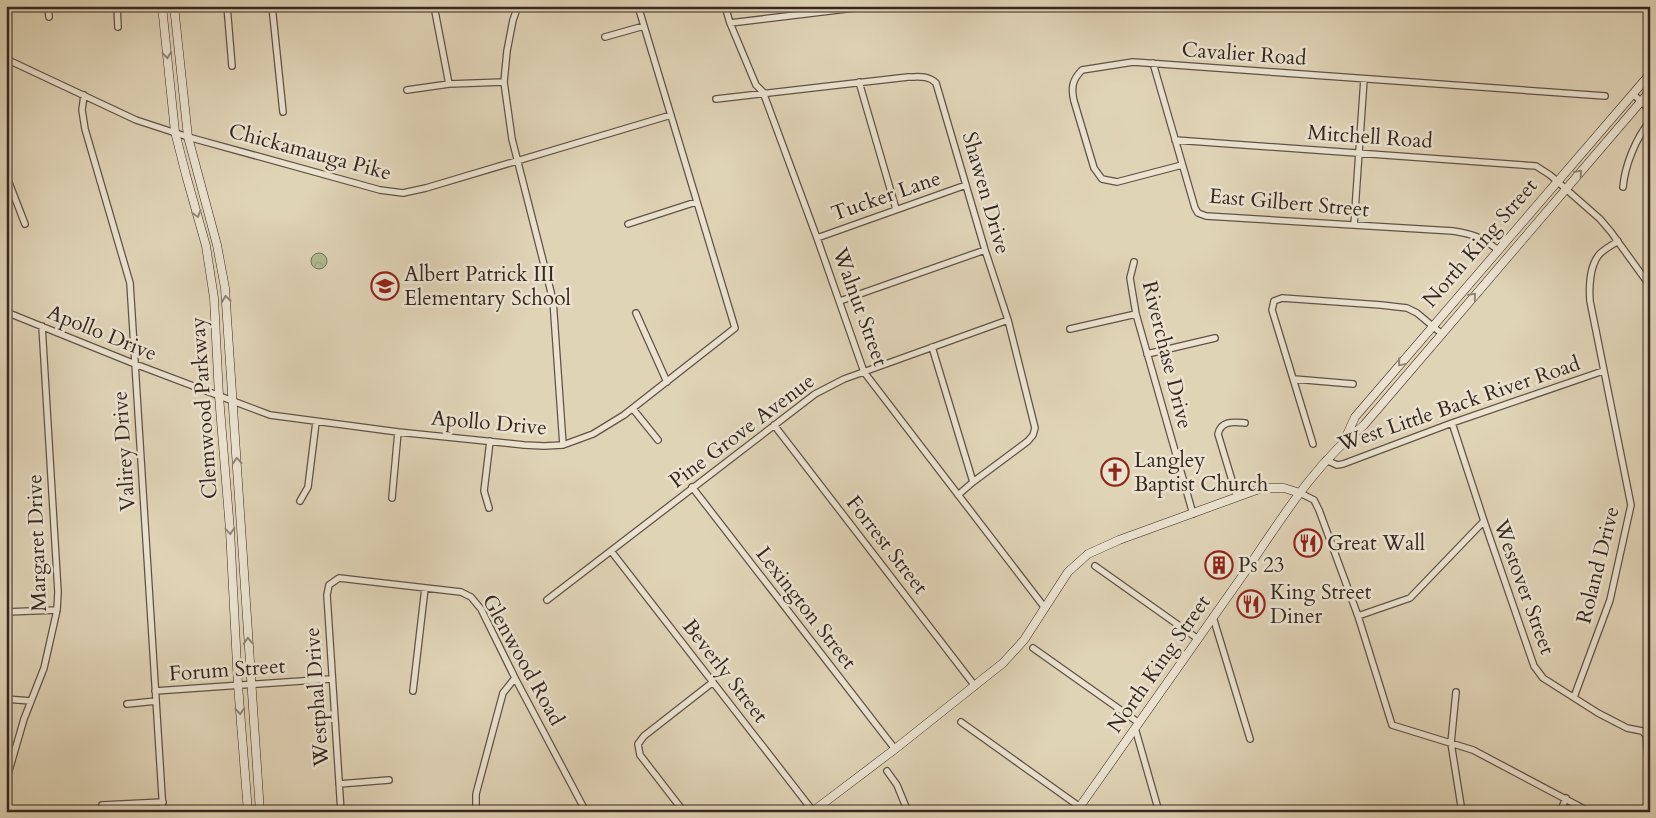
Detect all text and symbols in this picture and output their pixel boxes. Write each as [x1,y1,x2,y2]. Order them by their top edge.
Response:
street label: Cavalier Road [1181,35,1307,73]
one-way arrow [161,51,172,59]
street label: Chickamauga Pike [225,116,395,188]
street label: Mitchell Road [1306,118,1434,156]
street label: Shawen Drive [955,129,1017,257]
street label: Tucker Lane [827,164,945,228]
one-way arrow [1573,170,1582,179]
street label: North King Street [1416,172,1544,314]
street label: East Gilbert Street [1208,182,1371,224]
one-way arrow [191,210,201,218]
street label: Walnut Street [825,243,895,370]
place label: Albert Patrick III Elementary School [404,260,571,313]
school or university icon: Albert Patrick III Elementary School [370,271,400,301]
street label: Riverchase Drive [1135,278,1199,432]
one-way arrow [1468,293,1477,302]
one-way arrow [221,295,232,303]
street label: Apollo Drive [43,298,161,368]
street label: Clemwood Parkway [183,316,225,500]
street label: West Little Back River Road [1333,349,1584,459]
one-way arrow [1398,357,1407,366]
street label: Pine Grove Avenue [663,367,821,495]
street label: Valirey Drive [105,390,143,512]
street label: Apollo Drive [430,404,548,442]
place label: Langley Baptist Church [1134,446,1269,499]
one-way arrow [232,457,243,465]
church icon: Langley Baptist Church [1100,457,1130,487]
street label: Margaret Drive [20,474,54,612]
street label: Forrest Street [839,490,935,601]
street label: Roland Drive [1569,503,1627,627]
street label: Westover Street [1486,515,1562,659]
one-way arrow [225,528,236,536]
restaurant icon: Great Wall [1293,528,1323,558]
place label: Great Wall [1327,529,1425,558]
street label: Lexington Street [749,541,863,676]
building icon: Ps 23 [1204,550,1234,580]
place label: Ps 23 [1238,551,1285,580]
place label: King Street Diner [1270,578,1372,631]
street label: Glenwood Road [475,589,571,731]
street label: North King Street [1101,589,1218,739]
restaurant icon: King Street Diner [1236,589,1266,619]
street label: Beverly Street [675,613,775,729]
street label: Westphal Drive [298,626,336,769]
one-way arrow [243,637,254,645]
street label: Forum Street [168,651,286,689]
one-way arrow [234,707,245,715]

